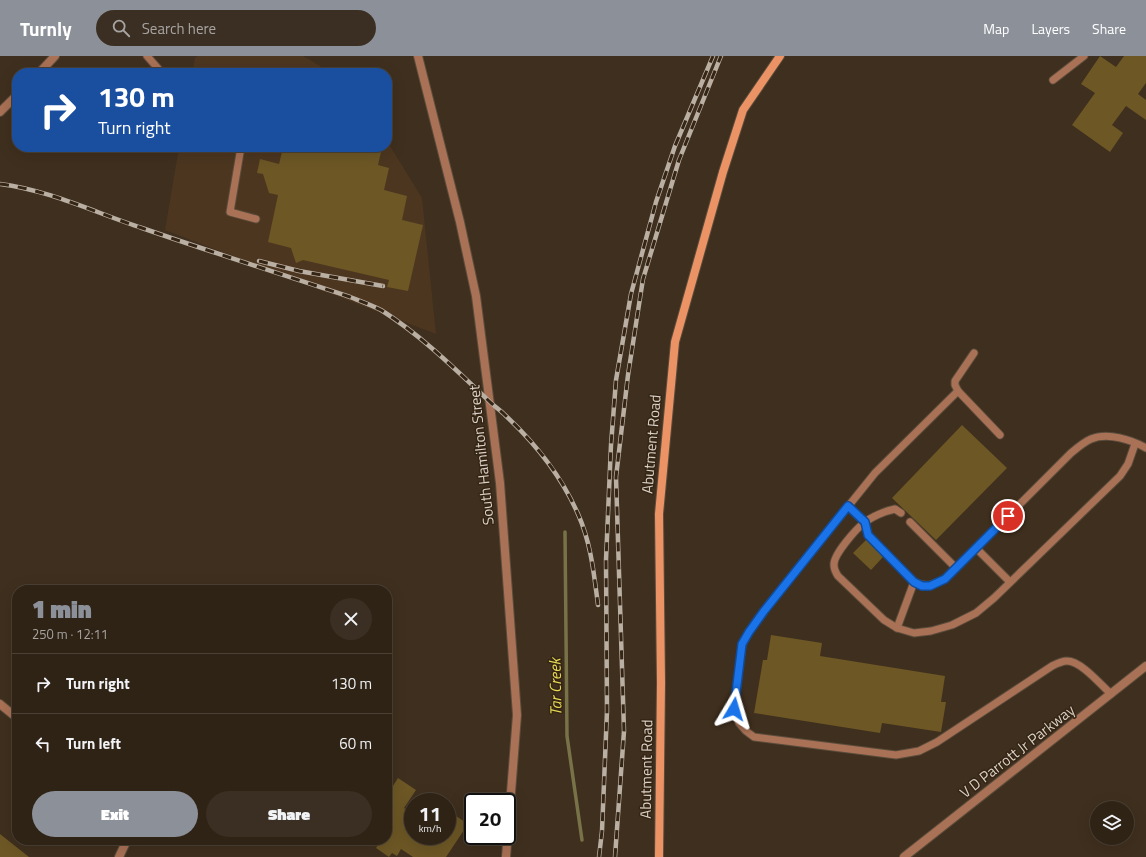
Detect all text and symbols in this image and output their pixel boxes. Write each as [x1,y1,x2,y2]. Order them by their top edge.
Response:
search box [96,10,376,46]
text: Turnly [20,14,72,43]
icon: search [110,17,132,39]
text: Search here [142,17,216,40]
text: Map [983,18,1009,39]
text: Layers [1031,18,1070,39]
text: Share [1092,18,1126,39]
text: 130 m [98,75,175,118]
icon: right [32,84,84,136]
text: Turn right [98,114,171,141]
street label: South Hamilton Street [462,383,500,526]
street label: Abutment Road [635,394,667,494]
pin [991,499,1025,533]
icon: arrive [997,505,1019,527]
text: 1 min [32,591,92,627]
button: close [330,598,372,640]
text: 250 m · 12:11 [32,624,108,644]
water label: Tar Creek [542,656,568,716]
text: Turn right [66,672,130,695]
text: 130 m [331,672,372,695]
icon: right [32,673,54,695]
position arrow [713,688,755,730]
street label: V D Parrott Jr Parkway [954,699,1080,803]
street label: Abutment Road [634,719,658,819]
text: Turn left [66,732,121,755]
text: 60 m [339,732,372,755]
icon: left [32,733,54,755]
button: Exit [32,791,198,837]
button: Share [206,791,372,837]
speed limit sign: 20 [464,793,516,845]
text: 11 [419,798,441,829]
map controls [1090,801,1134,845]
button: layers [1090,801,1134,845]
text: km/h [419,821,441,836]

